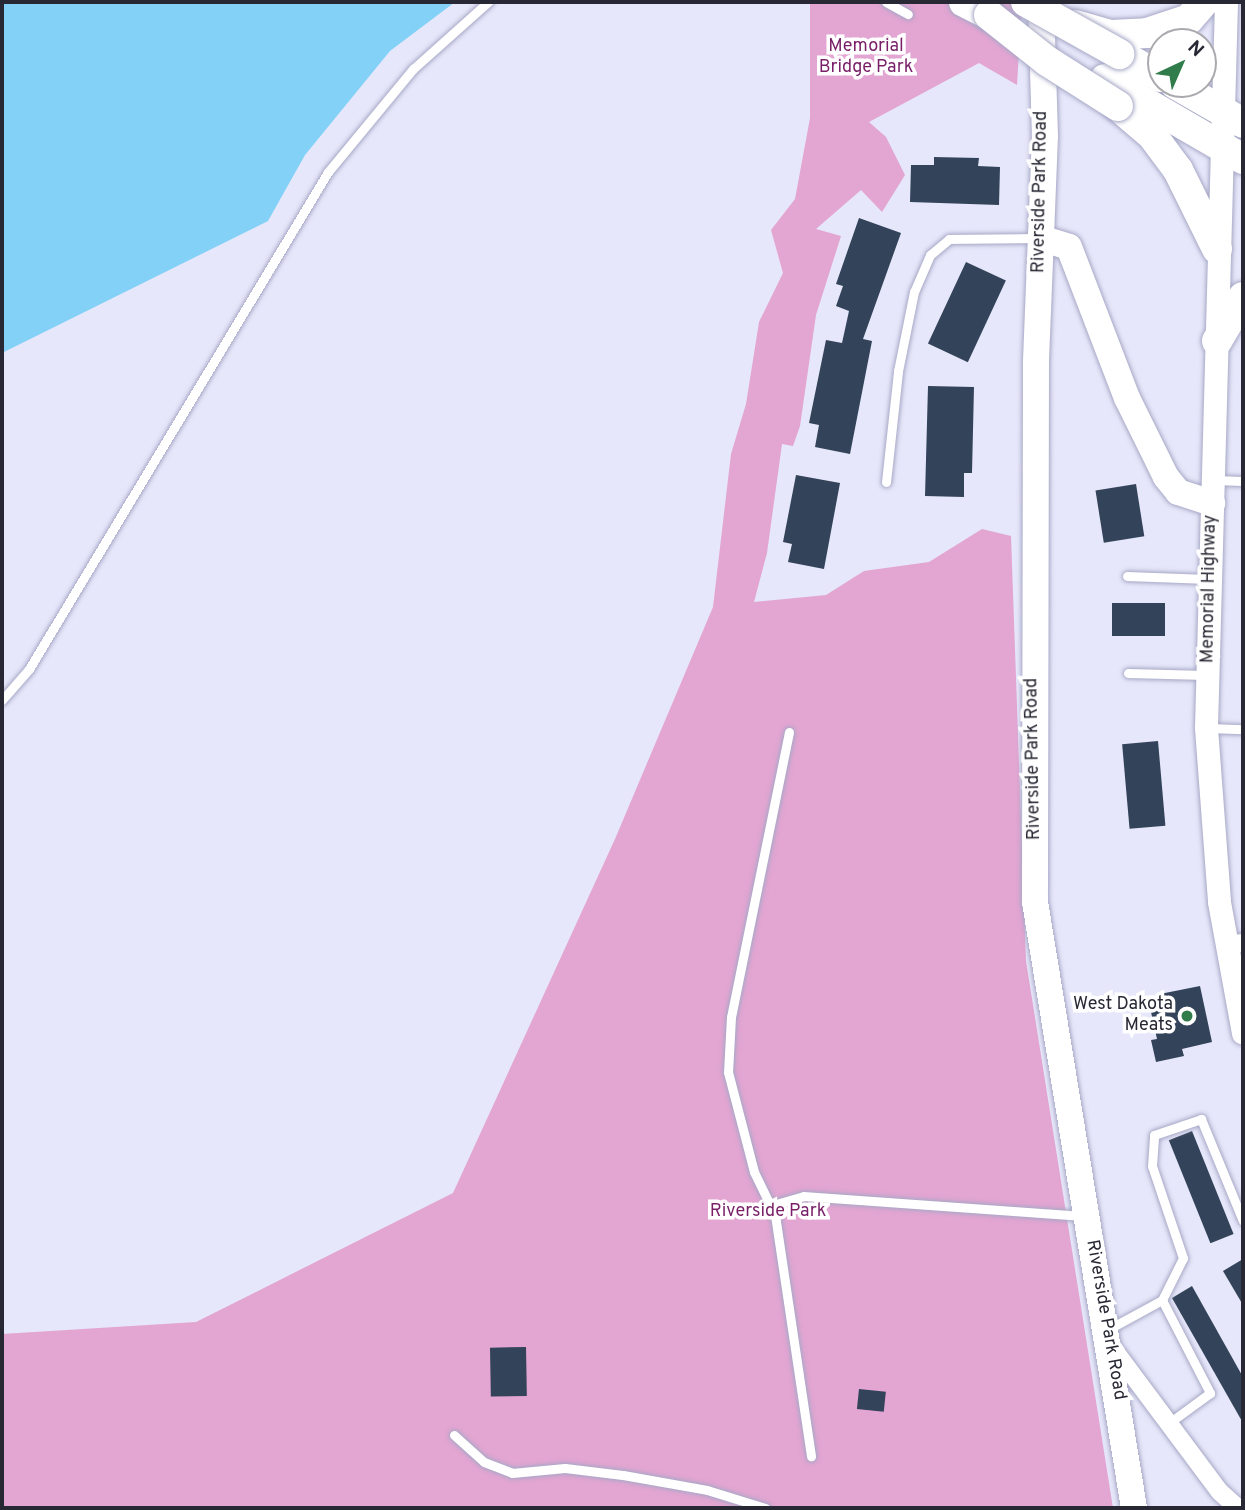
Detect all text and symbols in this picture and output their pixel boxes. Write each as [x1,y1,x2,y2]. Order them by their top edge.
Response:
north arrow [1147,28,1217,98]
text: N [1182,36,1208,63]
park label: Memorial Bridge Park [819,37,913,80]
street label: Riverside Park Road [1029,111,1053,273]
street label: Memorial Highway [1198,515,1222,663]
street label: Riverside Park Road [1022,678,1046,840]
place label: West Dakota Meats [1073,995,1173,1038]
marker: West Dakota Meats [1179,1008,1195,1024]
park label: Riverside Park [710,1201,826,1223]
street label: Riverside Park Road [1080,1238,1130,1402]

